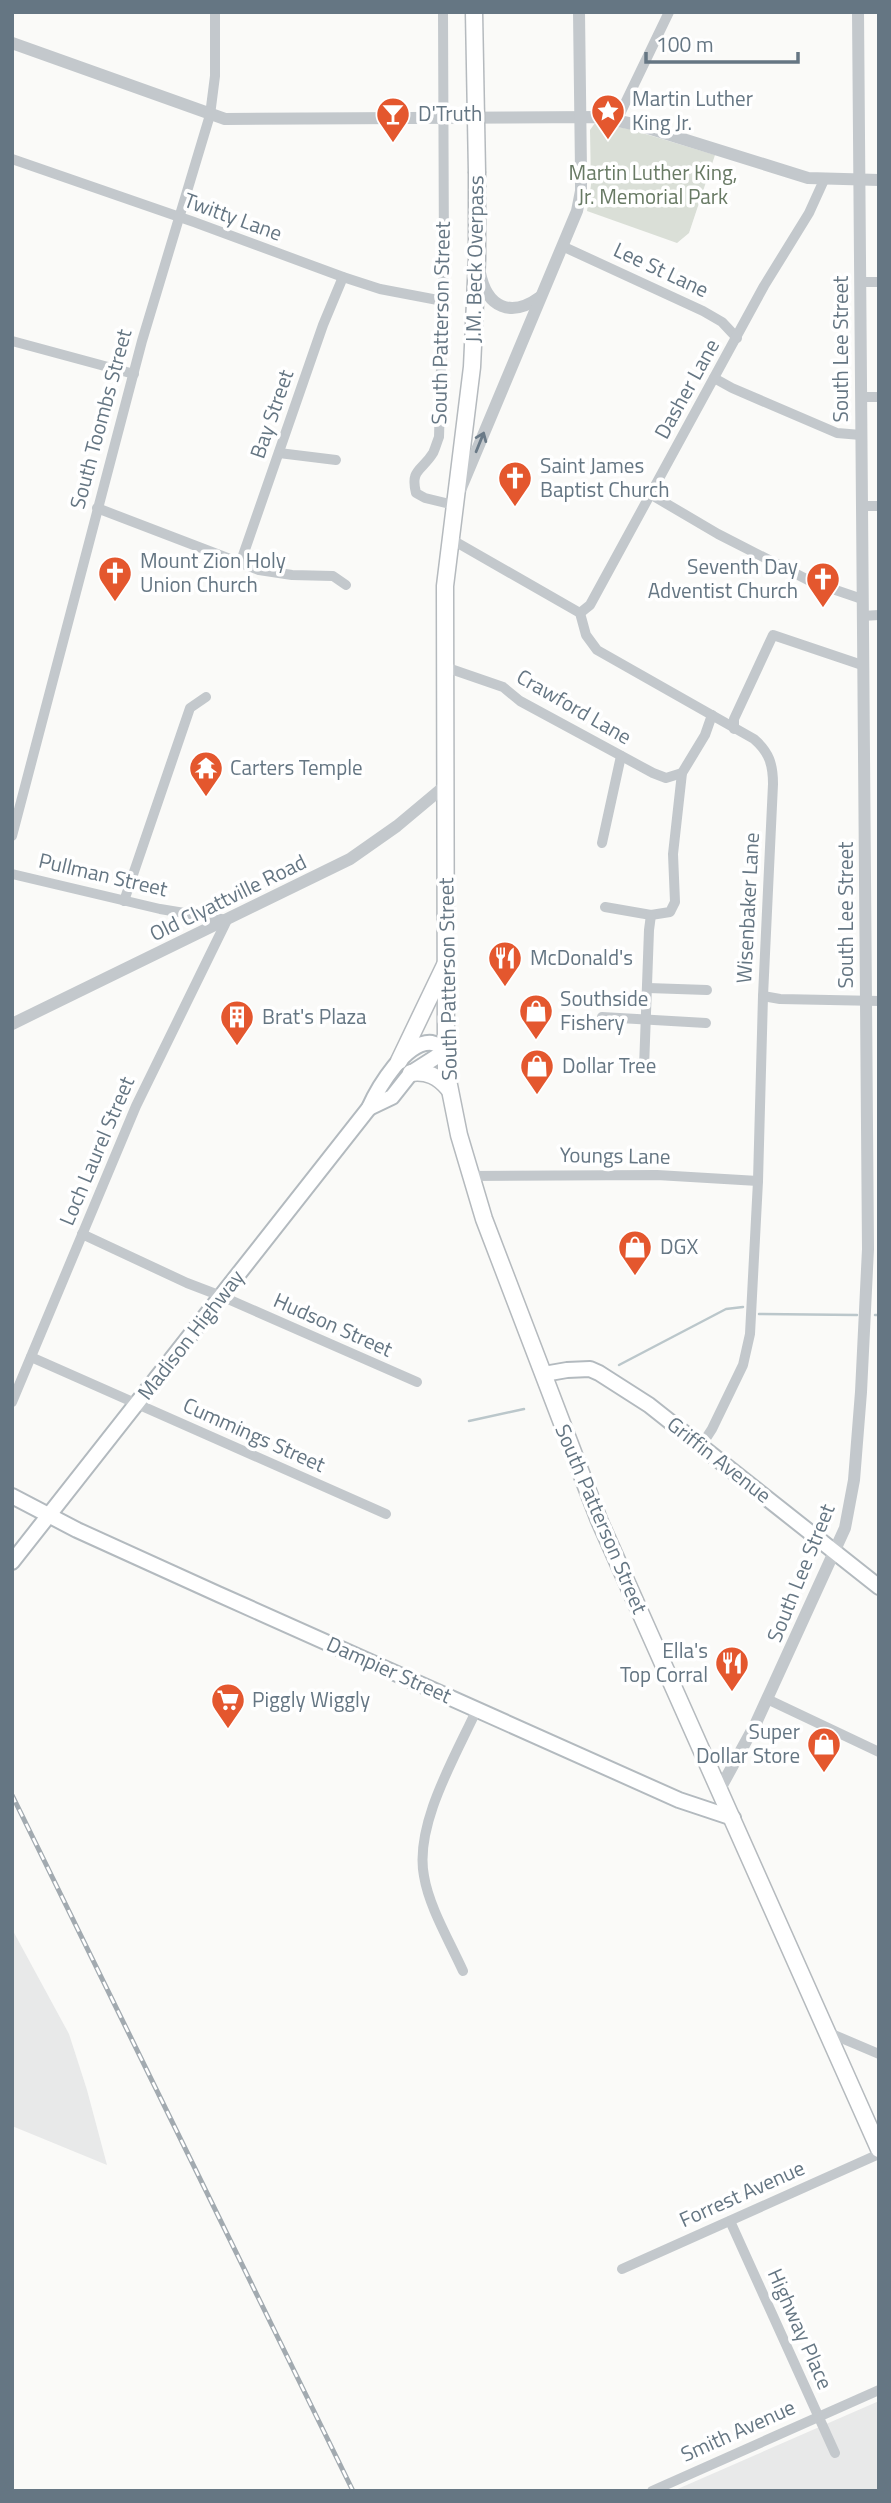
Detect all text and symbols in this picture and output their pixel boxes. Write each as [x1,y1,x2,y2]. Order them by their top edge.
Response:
scale bar [646,21,798,65]
text: 100 m [656,28,713,60]
place label: Martin Luther King Jr. [632,82,753,138]
place icon: Martin Luther King Jr. [589,92,627,141]
bar icon: D'Truth [374,95,412,144]
place label: D'Truth [418,97,482,129]
park label: Martin Luther King, Jr. Memorial Park [569,156,737,212]
street label: J.M. Beck Overpass [457,175,491,343]
street label: Twitty Lane [180,184,287,249]
street label: South Patterson Street [422,220,458,425]
street label: Lee St Lane [609,233,714,305]
street label: South Lee Street [824,275,856,422]
street label: South Toombs Street [61,324,140,512]
street label: Dasher Lane [645,333,727,444]
street label: Bay Street [241,364,301,463]
one-way arrow [474,431,487,453]
place label: Saint James Baptist Church [540,449,670,505]
church icon: Saint James Baptist Church [496,459,534,508]
place label: Mount Zion Holy Union Church [140,544,286,600]
place label: Seventh Day Adventist Church [648,550,798,606]
church icon: Mount Zion Holy Union Church [96,554,134,603]
church icon: Seventh Day Adventist Church [804,560,842,609]
street label: Crawford Lane [511,660,638,752]
temple icon: Carters Temple [187,749,225,798]
place label: Carters Temple [230,751,363,783]
street label: Wisenbaker Lane [727,832,767,984]
street label: South Lee Street [829,841,861,988]
street label: Pullman Street [36,844,171,905]
street label: Old Clyattville Road [144,845,311,949]
street label: South Patterson Street [429,876,465,1081]
restaurant icon: McDonald's [486,939,524,988]
place label: McDonald's [530,941,633,973]
place label: Southside Fishery [560,982,648,1038]
shop icon: Southside Fishery [517,992,555,1041]
building icon: Brat's Plaza [218,998,256,1047]
place label: Brat's Plaza [262,1000,367,1032]
shop icon: Dollar Tree [518,1047,556,1096]
place label: Dollar Tree [562,1049,656,1081]
street label: Loch Laurel Street [50,1071,142,1230]
street label: Youngs Lane [559,1138,671,1172]
shop icon: DGX [616,1228,654,1277]
place label: DGX [660,1230,698,1262]
street label: Madison Highway [129,1262,251,1406]
street label: Hudson Street [269,1284,399,1365]
street label: Cummings Street [178,1388,331,1480]
street label: Griffin Avenue [661,1408,779,1510]
street label: South Patterson Street [547,1419,657,1619]
street label: South Lee Street [758,1498,843,1647]
street label: Dampier Street [322,1627,458,1711]
place label: Ella's Top Corral [620,1634,708,1690]
restaurant icon: Ella's Top Corral [713,1644,751,1693]
supermarket icon: Piggly Wiggly [209,1681,247,1730]
place label: Piggly Wiggly [252,1683,370,1715]
place label: Super Dollar Store [696,1715,800,1771]
shop icon: Super Dollar Store [805,1725,843,1774]
street label: Forrest Avenue [674,2151,809,2235]
street label: Highway Place [760,2263,842,2394]
street label: Smith Avenue [675,2391,800,2470]

